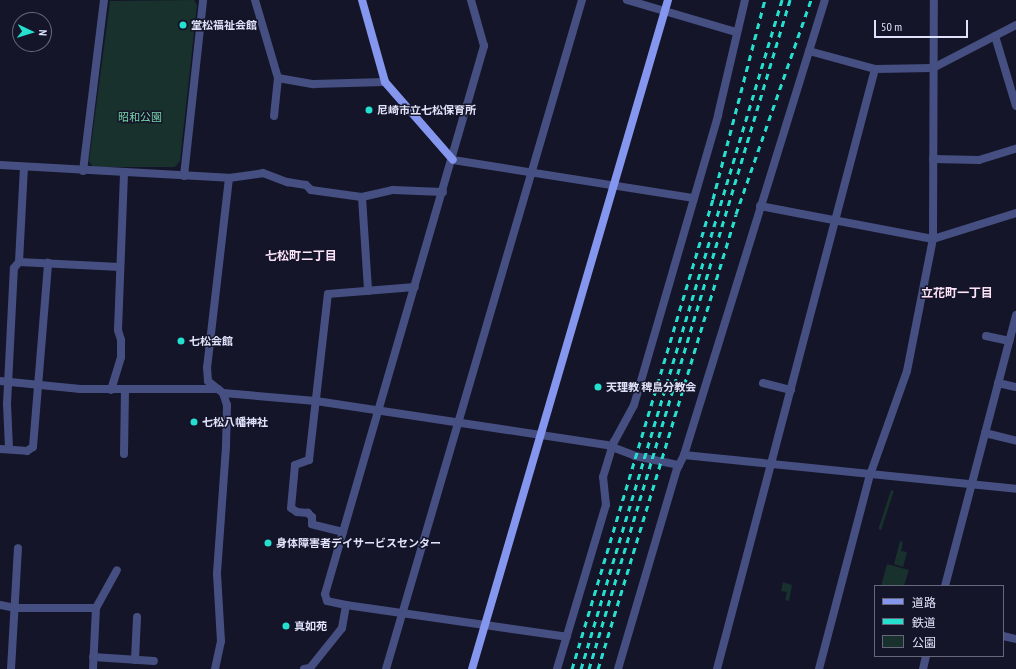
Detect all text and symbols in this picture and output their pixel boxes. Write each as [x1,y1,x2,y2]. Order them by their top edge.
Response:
north arrow [12,12,52,52]
scale bar [876,12,970,38]
place label: 堂松福祉会館 [191,18,257,32]
text: 50 m [881,19,902,34]
marker: 堂松福祉会館 [178,20,188,30]
text: N [36,29,50,36]
place label: 尼崎市立七松保育所 [377,103,476,117]
marker: 尼崎市立七松保育所 [364,105,374,115]
park label: 昭和公園 [118,110,162,124]
district label: 七松町二丁目 [265,249,337,263]
district label: 立花町一丁目 [921,286,993,300]
place label: 七松会館 [189,334,233,348]
marker: 七松会館 [176,336,186,346]
place label: 天理教 稗島分教会 [606,380,696,394]
marker: 天理教 稗島分教会 [593,382,603,392]
place label: 七松八幡神社 [202,415,268,429]
marker: 七松八幡神社 [189,417,199,427]
place label: 身体障害者デイサービスセンター [276,536,441,550]
marker: 身体障害者デイサービスセンター [263,538,273,548]
legend [874,585,1004,657]
text: 道路 [912,595,936,610]
text: 鉄道 [912,615,936,630]
place label: 真如苑 [294,619,327,633]
marker: 真如苑 [281,621,291,631]
text: 公園 [912,635,936,650]

